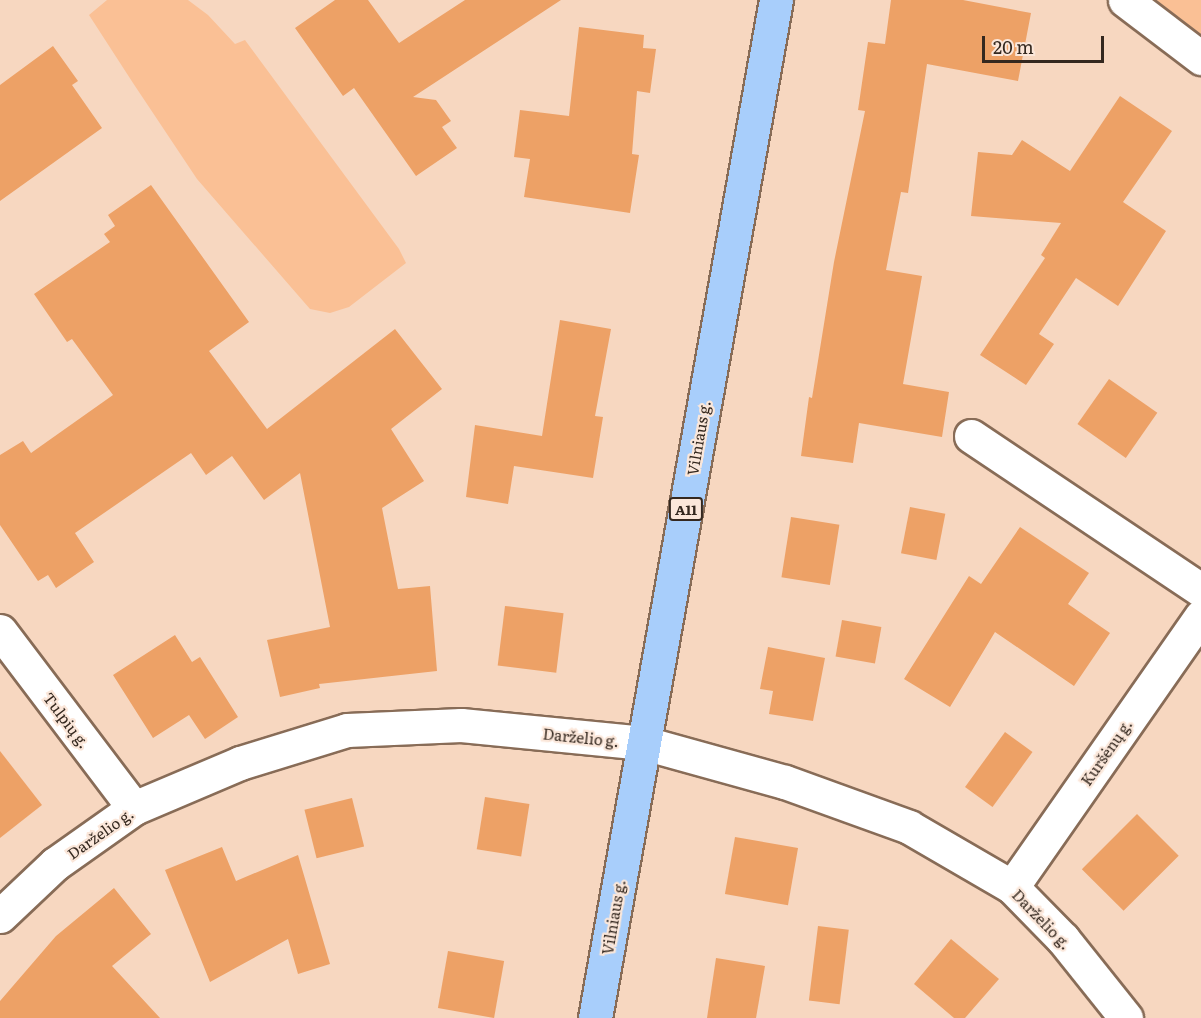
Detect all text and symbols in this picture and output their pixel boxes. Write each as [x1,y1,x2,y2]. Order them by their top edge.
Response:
scale bar [985,24,1106,62]
text: 20 m [993,33,1034,60]
street label: Vilniaus g. [683,399,713,477]
road number: A11 [668,498,704,520]
street label: Tulpių g. [40,689,94,751]
street label: Kuršėnų g. [1077,715,1135,789]
street label: Darželio g. [542,724,620,750]
street label: Darželio g. [63,804,137,862]
street label: Vilniaus g. [598,878,628,956]
street label: Darželio g. [1009,885,1075,953]

